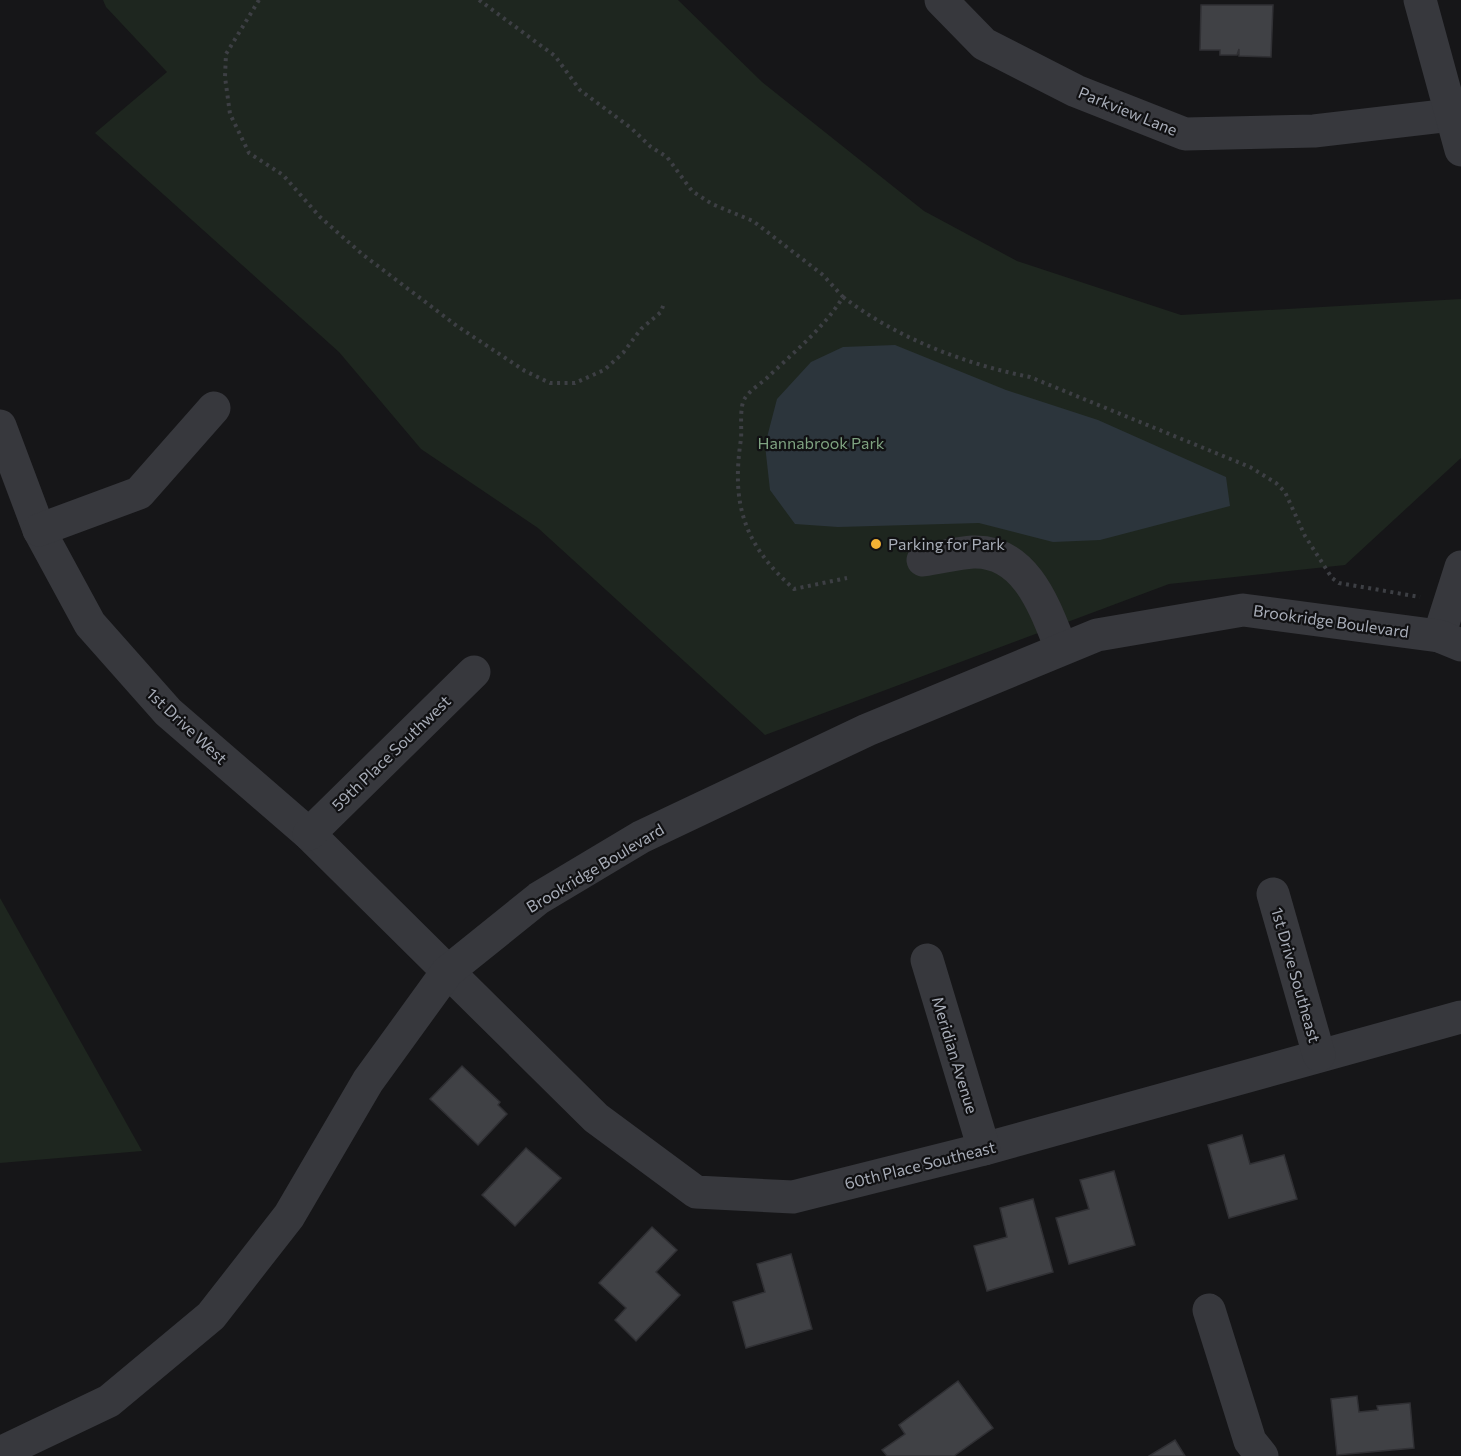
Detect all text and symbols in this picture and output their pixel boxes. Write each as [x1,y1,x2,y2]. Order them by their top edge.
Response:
street label: Parkview Lane [1076,82,1180,139]
park label: Hannabrook Park [758,433,885,452]
place label: Parking for Park [888,534,1005,553]
marker: Parking for Park [869,537,883,551]
street label: Brookridge Boulevard [1252,600,1410,641]
street label: 1st Drive West [143,684,232,768]
street label: 59th Place Southwest [327,691,454,814]
street label: Brookridge Boulevard [523,819,667,916]
street label: 1st Drive Southeast [1268,905,1325,1045]
street label: Meridian Avenue [929,994,982,1116]
street label: 60th Place Southeast [842,1136,998,1192]

